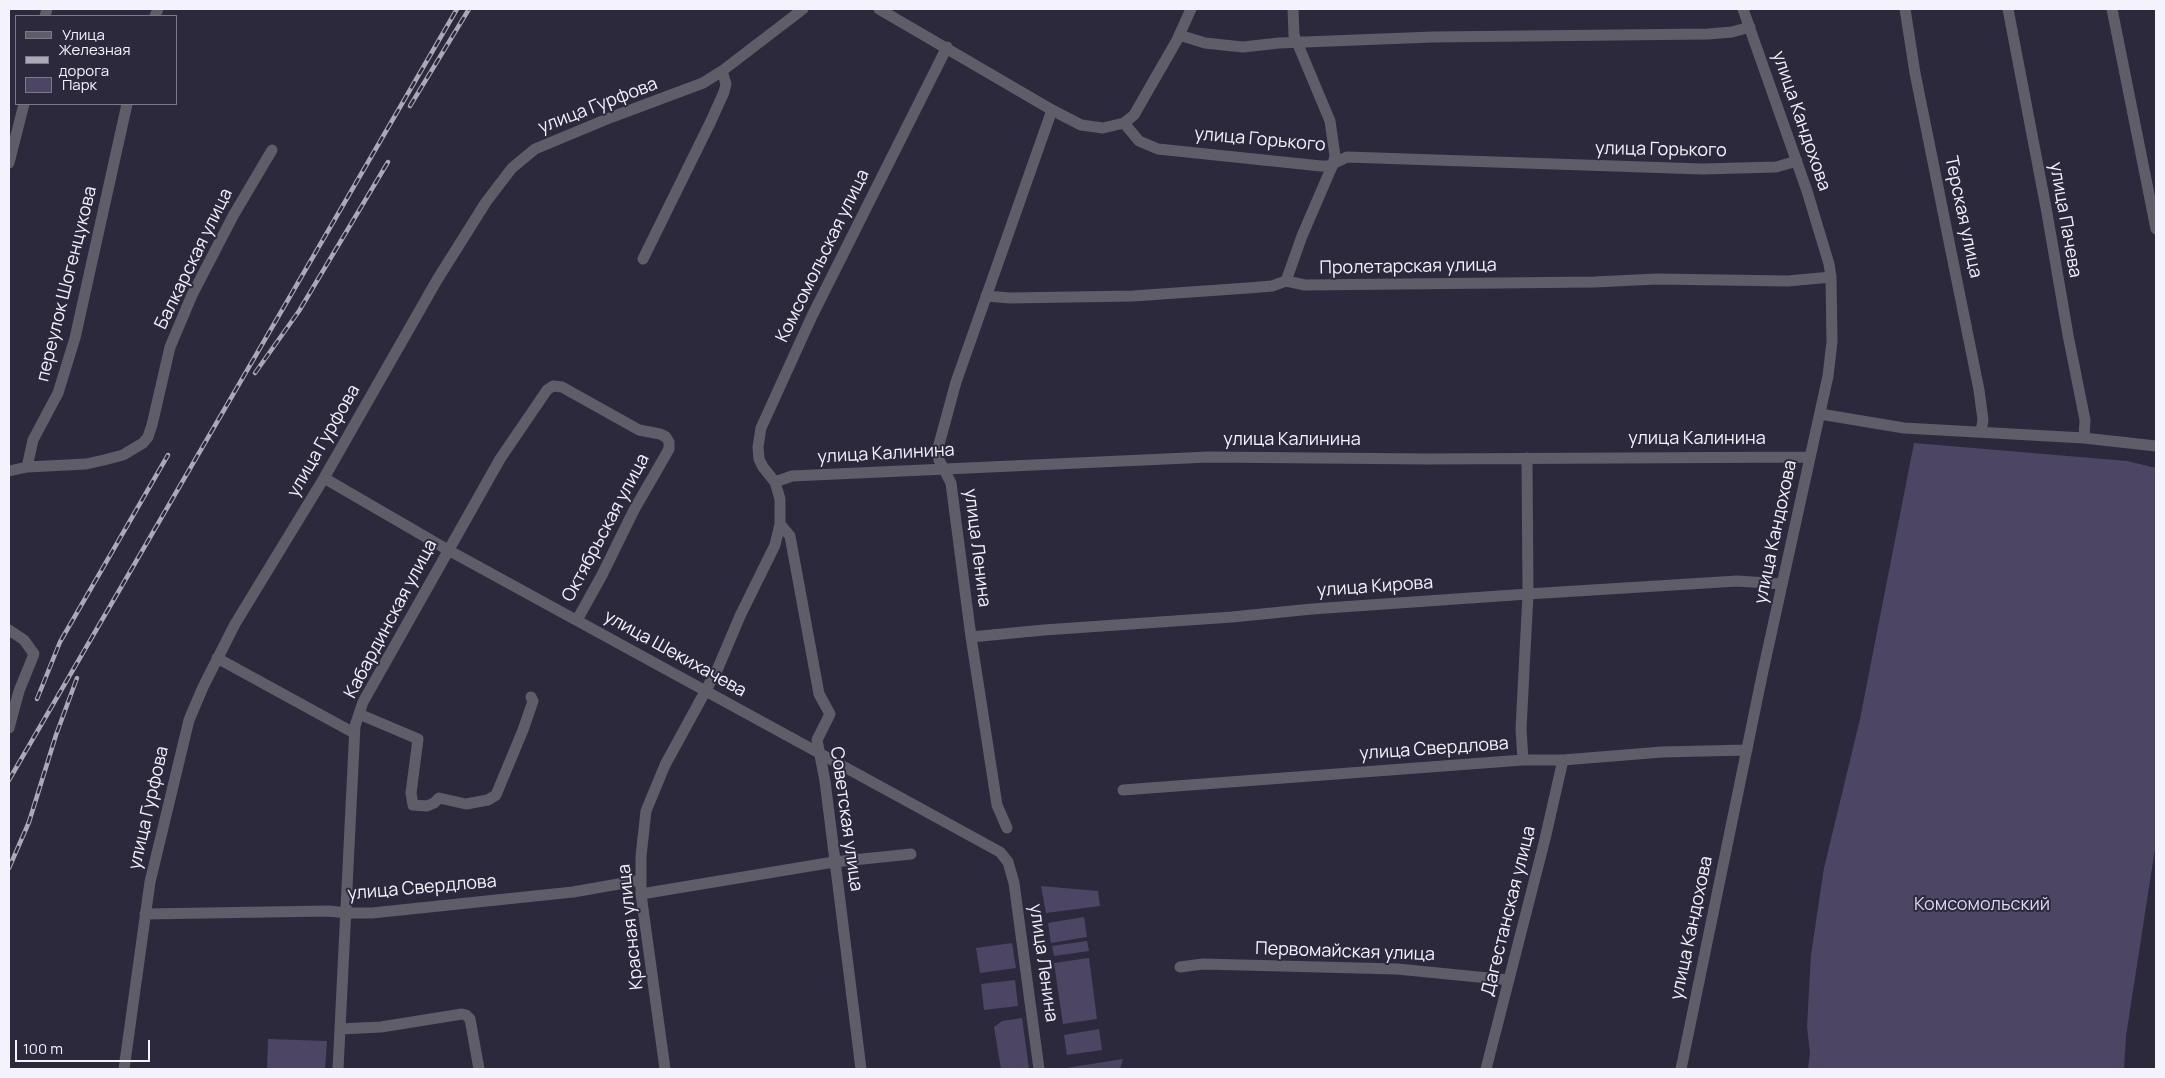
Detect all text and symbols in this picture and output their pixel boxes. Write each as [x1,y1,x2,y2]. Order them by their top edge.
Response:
legend [15,15,178,105]
text: Улица [62,24,105,45]
text: Железная дорога [59,39,130,81]
street label: улица Кандохова [1767,48,1835,194]
street label: улица Гурфова [535,73,661,139]
text: Парк [62,74,97,95]
street label: улица Горького [1193,124,1327,156]
street label: улица Горького [1595,138,1727,162]
street label: Терская улица [1940,154,1986,280]
street label: улица Пачева [2044,161,2086,279]
street label: Комсомольская улица [772,166,874,346]
street label: переулок Шогенцукова [32,184,102,384]
street label: Балкарская улица [151,185,237,333]
street label: Пролетарская улица [1319,255,1497,279]
street label: улица Гурфова [283,381,365,501]
street label: улица Калинина [1628,428,1766,450]
street label: улица Калинина [1223,429,1361,451]
street label: улица Калинина [817,440,955,468]
street label: Октябрьская улица [558,450,654,606]
street label: улица Кандохова [1750,458,1802,606]
street label: улица Ленина [959,488,995,608]
street label: Кабардинская улица [340,536,442,702]
street label: улица Кирова [1316,572,1434,602]
street label: улица Шекихачева [600,606,750,702]
street label: улица Свердлова [1359,733,1509,765]
street label: улица Гурфова [124,744,174,872]
street label: Советская улица [825,745,867,893]
street label: Дагестанская улица [1477,824,1541,998]
street label: улица Кандохова [1666,854,1718,1002]
street label: Красная улица [614,863,648,991]
street label: улица Свердлова [347,871,497,905]
park label: Комсомольский [1914,894,2050,916]
street label: улица Ленина [1024,903,1062,1023]
street label: Первомайская улица [1255,938,1435,966]
scale bar [18,1030,152,1062]
text: 100 m [23,1038,63,1059]

